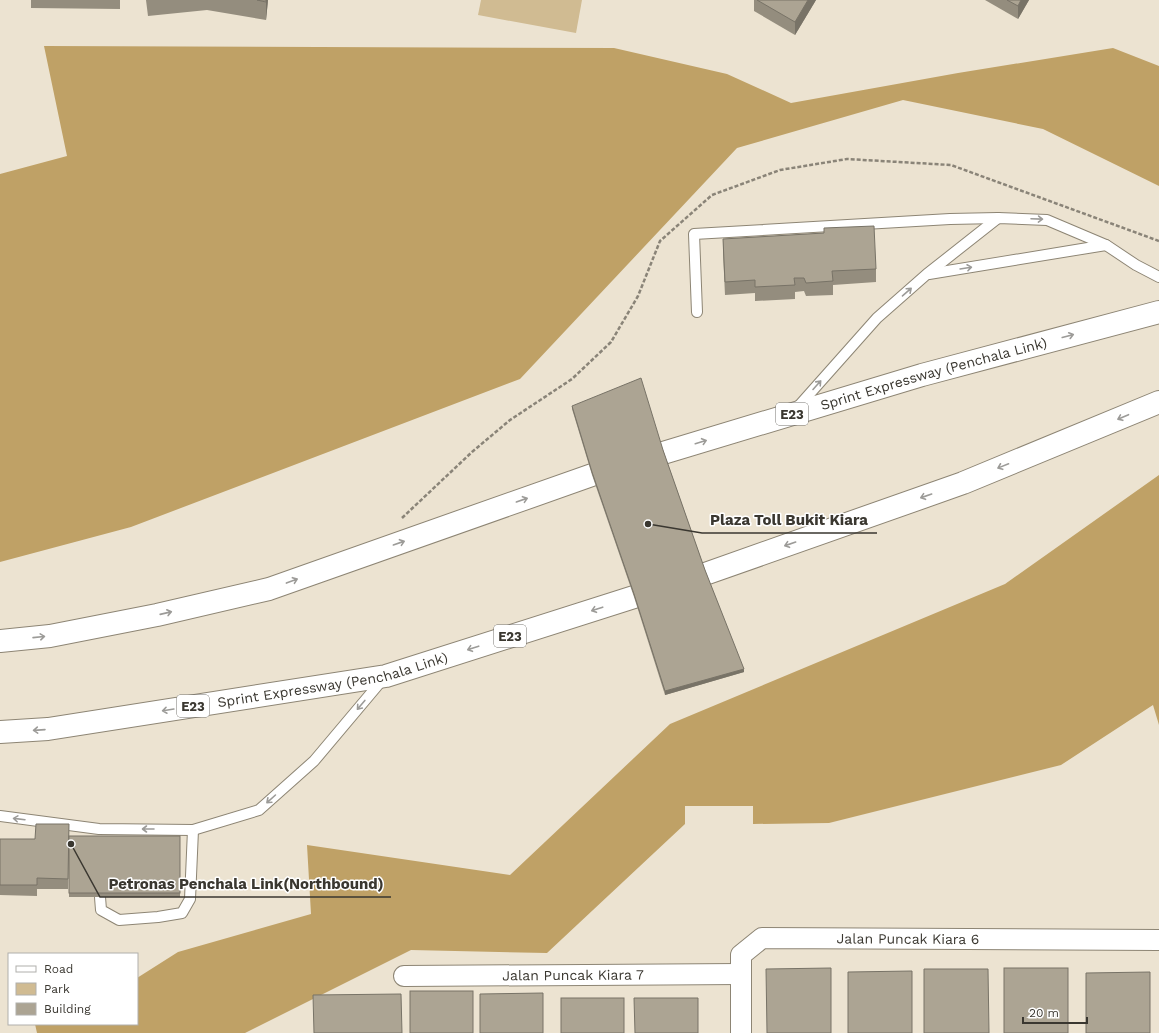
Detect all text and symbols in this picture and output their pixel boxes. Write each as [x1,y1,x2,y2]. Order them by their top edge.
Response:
one-way arrow [1030,216,1043,223]
one-way arrow [959,264,972,272]
one-way arrow [902,287,912,296]
one-way arrow [1061,332,1074,340]
street label: Sprint Expressway (Penchala Link) [818,334,1049,413]
one-way arrow [812,381,821,391]
road number: E23 [776,403,808,425]
one-way arrow [1118,414,1130,421]
one-way arrow [694,438,707,445]
one-way arrow [997,463,1009,471]
one-way arrow [921,492,933,500]
one-way arrow [516,495,528,503]
callout: Plaza Toll Bukit Kiara [702,506,877,533]
text: Plaza Toll Bukit Kiara [710,511,868,529]
one-way arrow [393,538,405,546]
one-way arrow [785,540,797,548]
one-way arrow [286,577,299,584]
one-way arrow [590,606,603,613]
one-way arrow [160,608,173,616]
road number: E23 [494,625,526,647]
one-way arrow [32,633,45,641]
one-way arrow [467,645,480,652]
street label: Sprint Expressway (Penchala Link) [216,649,450,710]
road number: E23 [177,695,209,717]
one-way arrow [356,700,365,711]
one-way arrow [162,706,175,714]
one-way arrow [33,726,46,733]
one-way arrow [266,794,276,804]
one-way arrow [13,815,26,823]
one-way arrow [142,825,155,833]
callout: Petronas Penchala Link(Northbound) [100,870,391,897]
text: Petronas Penchala Link(Northbound) [108,875,384,893]
street label: Jalan Puncak Kiara 6 [837,930,979,947]
legend [8,953,138,1025]
text: Road [44,962,73,976]
street label: Jalan Puncak Kiara 7 [502,967,644,983]
text: Park [44,982,70,996]
scale bar [1023,999,1087,1025]
text: Building [44,1002,91,1016]
text: 20 m [1029,1006,1059,1020]

